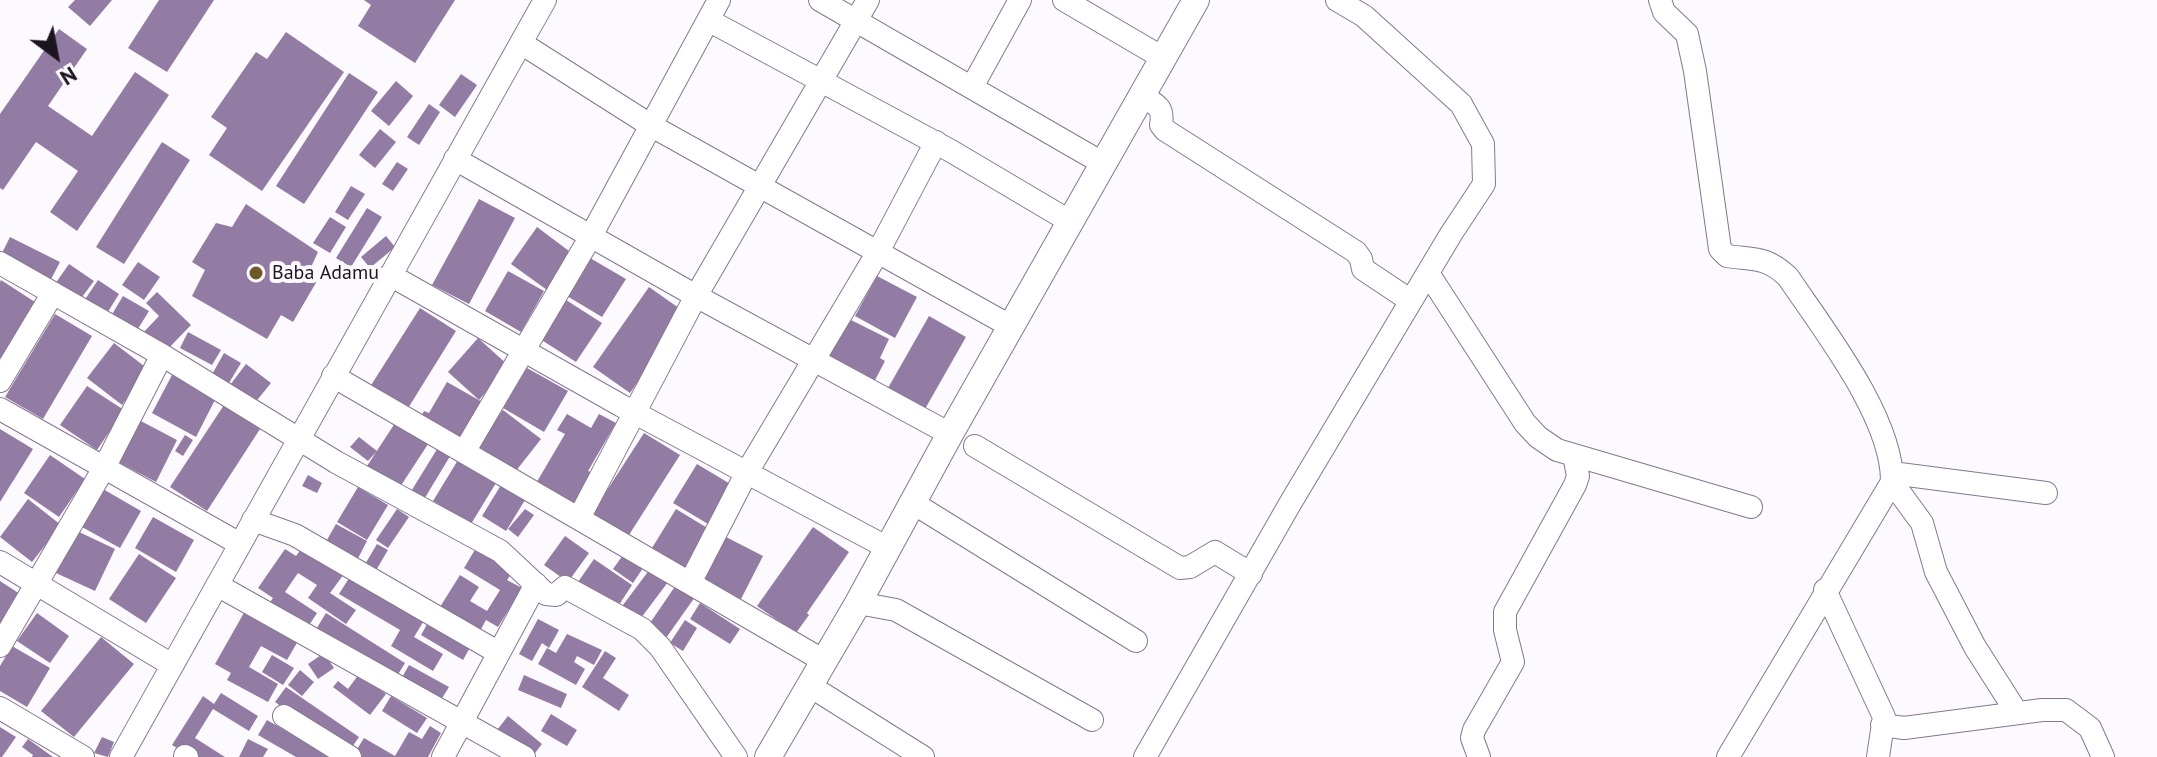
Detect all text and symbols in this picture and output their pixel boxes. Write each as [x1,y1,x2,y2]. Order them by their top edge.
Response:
north arrow [16,16,96,96]
text: N [55,61,82,92]
place label: Baba Adamu [272,261,379,285]
marker: Baba Adamu [247,264,265,282]

